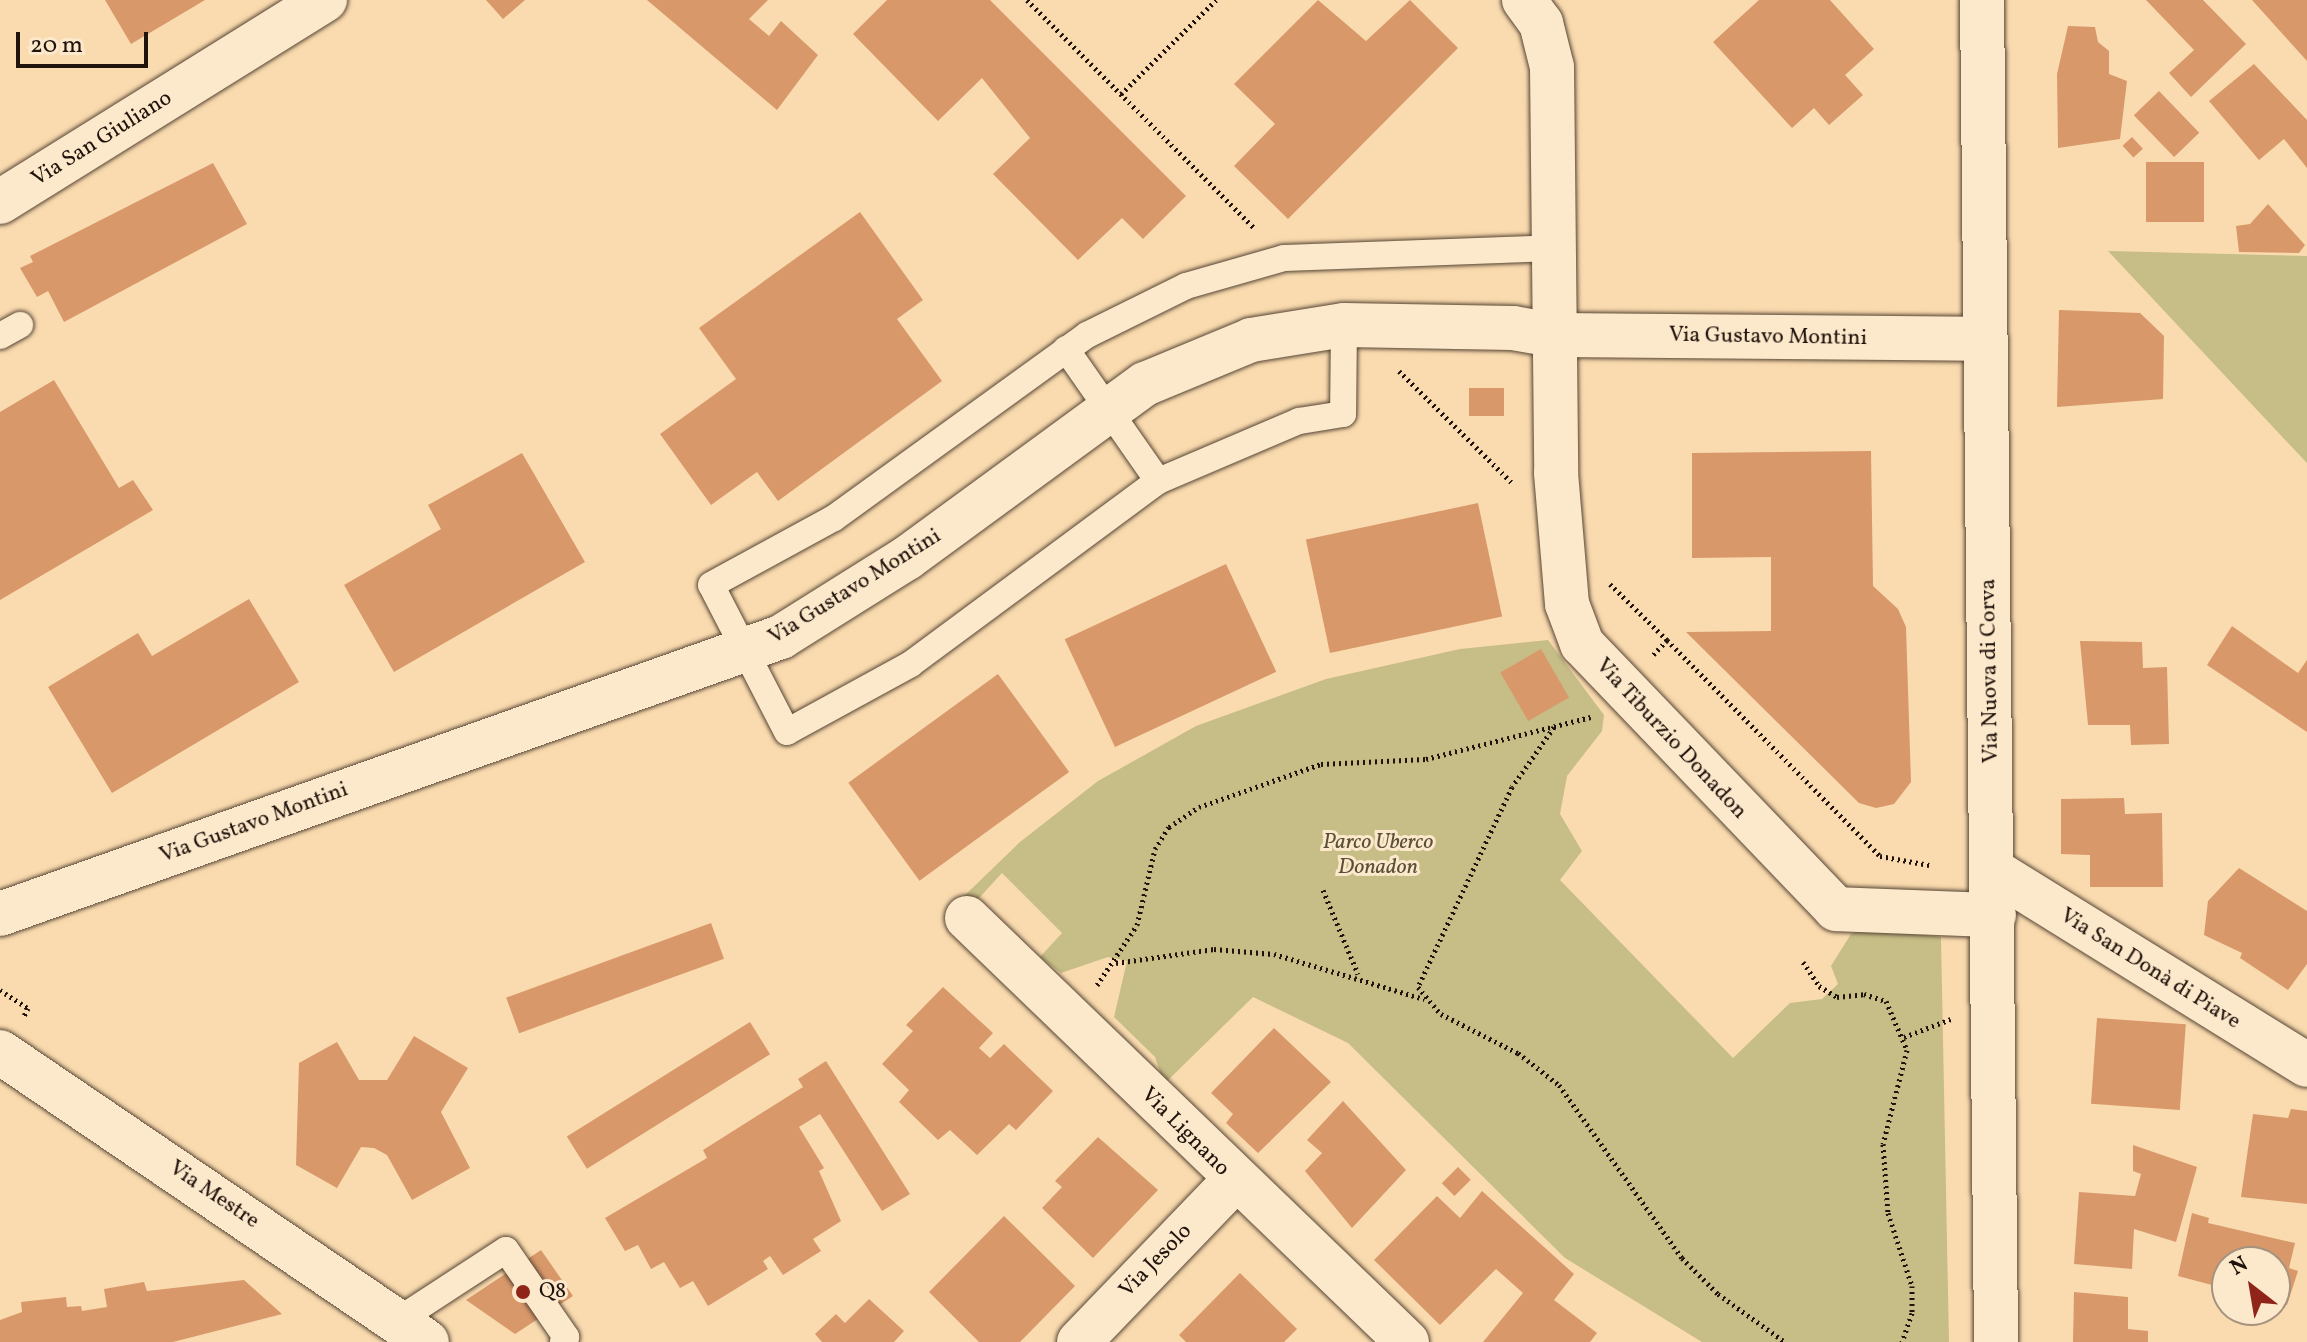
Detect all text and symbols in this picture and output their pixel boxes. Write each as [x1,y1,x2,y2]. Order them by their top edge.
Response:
scale bar [20,16,152,66]
text: 20 m [30,29,83,63]
street label: Via San Giuliano [27,85,177,193]
street label: Via Gustavo Montini [1669,322,1867,352]
street label: Via Gustavo Montini [764,523,946,651]
street label: Via Nuova di Corva [1975,579,2005,763]
street label: Via Tiburzio Donadon [1589,653,1753,825]
street label: Via Gustavo Montini [156,777,352,869]
park label: Parco Uberco Donadon [1323,829,1433,880]
street label: Via San Donà di Piave [2055,903,2245,1035]
street label: Via Lignano [1135,1082,1235,1182]
street label: Via Mestre [164,1155,264,1235]
street label: Via Jesolo [1114,1218,1198,1304]
north arrow [2211,1246,2291,1326]
text: N [2225,1249,2254,1284]
place label: Q8 [539,1279,566,1305]
marker: Q8 [514,1283,532,1301]

